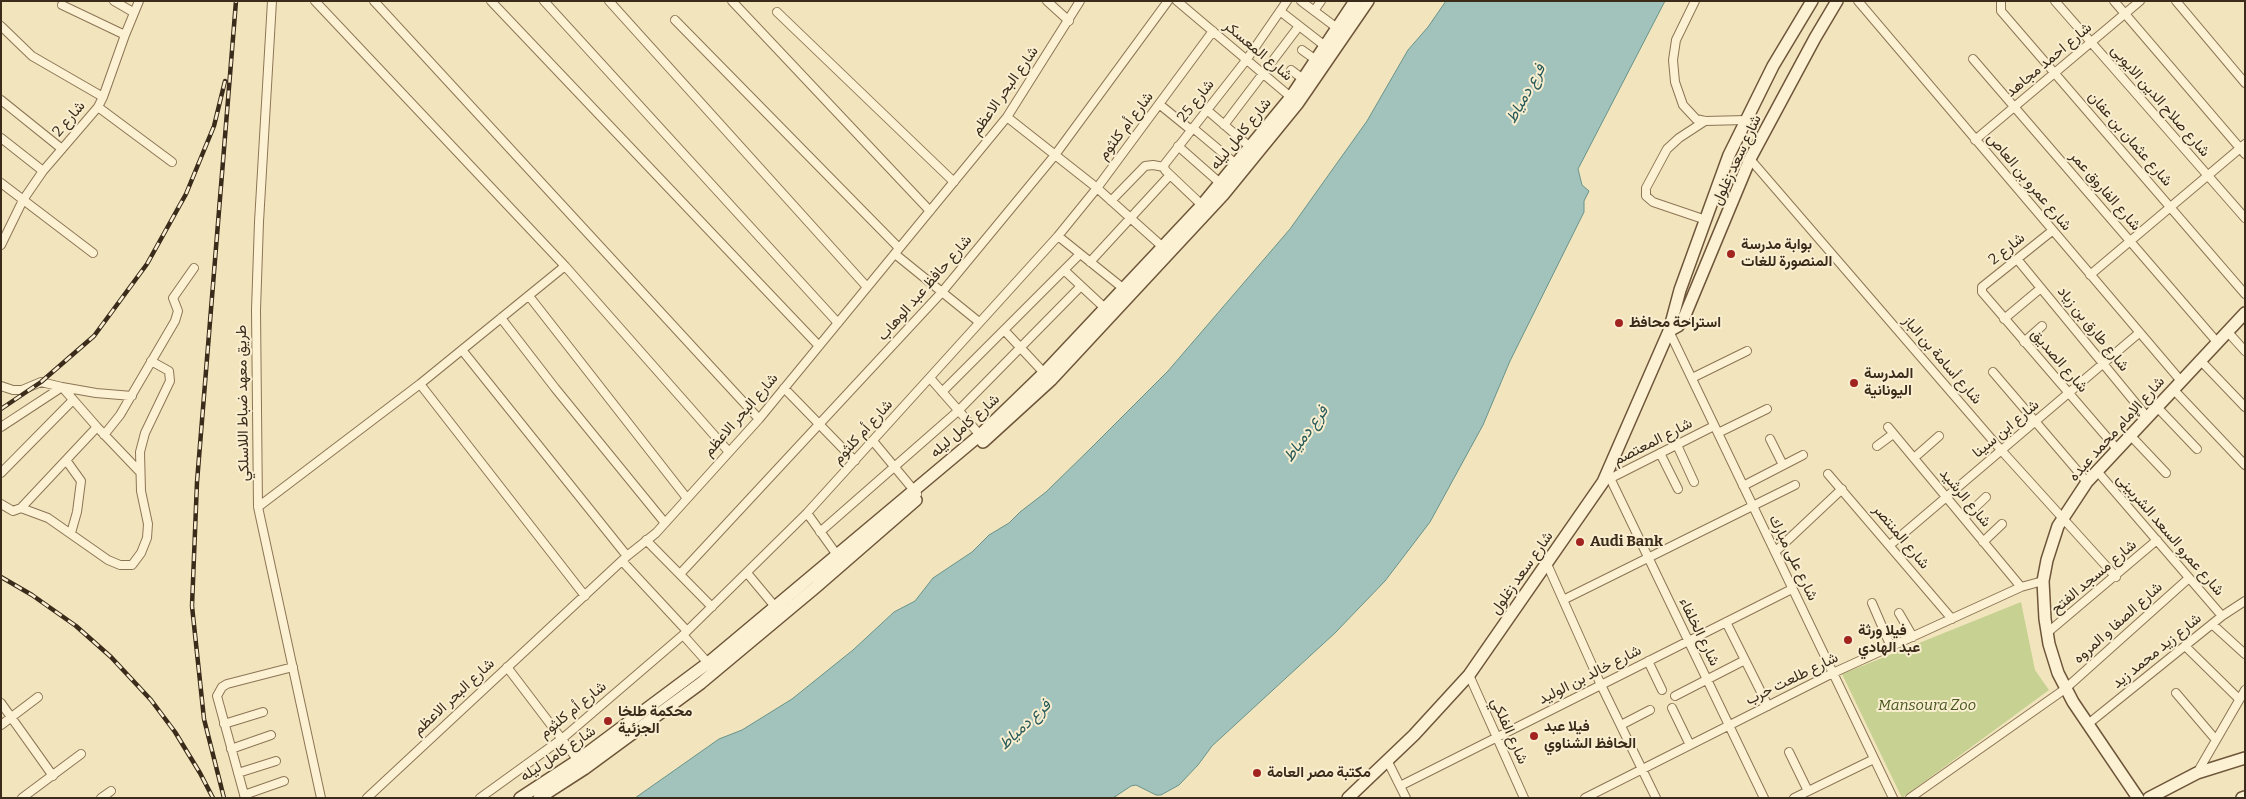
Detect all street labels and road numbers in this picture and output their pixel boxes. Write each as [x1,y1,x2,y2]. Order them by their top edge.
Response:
street label: شارع المعسكر [1220,17,1296,85]
street label: شارع احمد مجاهد [2002,19,2096,101]
street label: شارع صلاح الدين الايوبى [2107,41,2213,161]
street label: شارع البحر الاعظم [968,43,1042,139]
street label: شارع 25 [1174,76,1218,126]
street label: شارع أم كلثوم [1094,88,1158,164]
street label: شارع عثمان بن عفان [2084,88,2176,190]
street label: شارع كامل ليله [1207,94,1275,174]
street label: شارع 2 [49,97,89,141]
street label: شارع سعد زغلول [1708,112,1766,208]
street label: شارع عمرو بن العاص [1983,129,2075,235]
street label: شارع الفاروق عمر [2066,148,2144,234]
street label: شارع 2 [1985,229,2029,269]
street label: شارع حافظ عبد الوهاب [874,231,976,345]
street label: شارع طارق بن زياد [2053,283,2133,375]
street label: شارع أسامة بن الباز [1899,312,1985,408]
street label: طريق معهد ضباط اللاسلكي [233,325,253,481]
street label: شارع الصديق [2027,326,2091,396]
street label: شارع البحر الاعظم [700,370,782,460]
street label: شارع الإمام محمد عبده [2065,373,2169,485]
street label: شارع كامل ليله [927,390,1003,462]
street label: شارع أم كلثوم [829,396,897,468]
street label: شارع ابن سينا [1969,396,2043,462]
street label: شارع المعتصم [1611,414,1695,470]
street label: شارع الرشيد [1935,465,1995,531]
street label: شارع عمرو السعد الشربينى [2112,470,2228,600]
street label: شارع المنتصر [1869,501,1933,573]
street label: شارع على مبارك [1765,512,1821,604]
street label: شارع سعد زغلول [1487,528,1557,618]
street label: شارع مسجد الفتح [2048,536,2140,618]
street label: شارع الصفا و المروه [2070,578,2166,668]
street label: شارع الخلفاء [1675,595,1723,669]
street label: شارع زيد محمد زيد [2109,610,2205,692]
street label: شارع خالد بن الوليد [1536,641,1644,709]
street label: شارع طلعت حرب [1743,649,1841,709]
street label: شارع البحر الاعظم [410,655,498,739]
street label: شارع أم كلثوم [536,678,610,742]
street label: شارع الفلكي [1486,695,1532,767]
street label: شارع كامل ليله [517,722,599,786]

